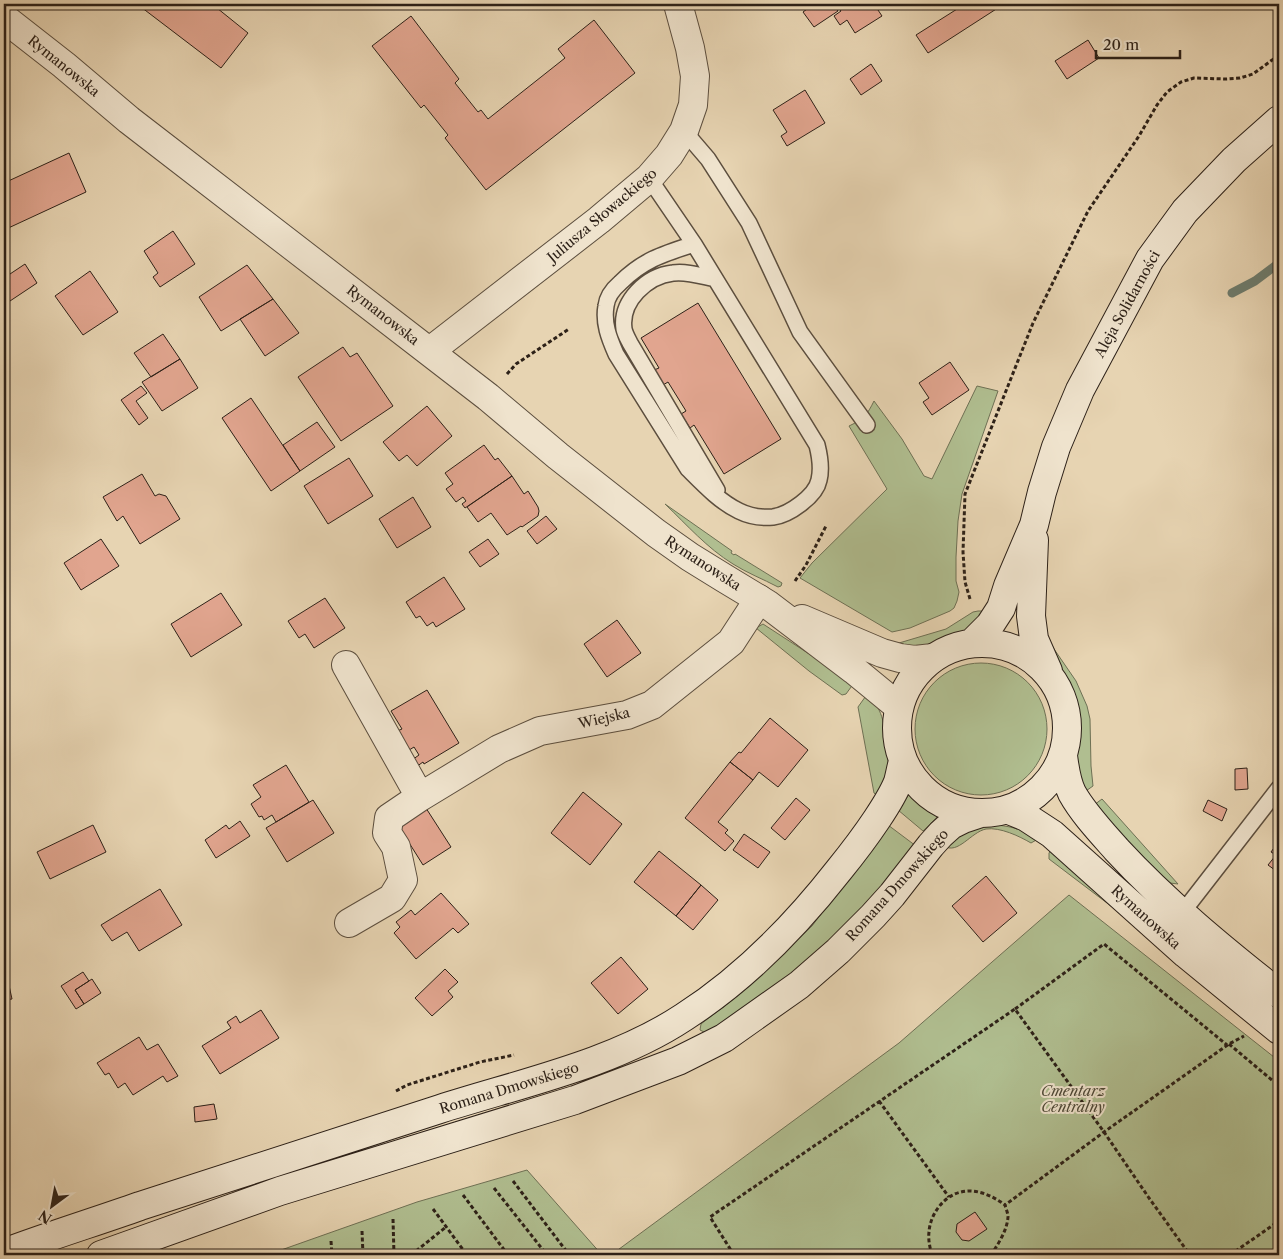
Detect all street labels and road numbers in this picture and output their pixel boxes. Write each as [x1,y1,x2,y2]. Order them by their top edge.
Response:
street label: Rymanowska [24,31,104,101]
street label: Juliusza Słowackiego [542,164,660,267]
street label: Aleja Solidarności [1090,247,1164,362]
street label: Rymanowska [343,281,424,349]
street label: Rymanowska [661,532,745,595]
street label: Wiejska [575,703,632,733]
street label: Romana Dmowskiego [842,825,952,945]
street label: Rymanowska [1107,881,1185,953]
street label: Romana Dmowskiego [437,1058,581,1118]

